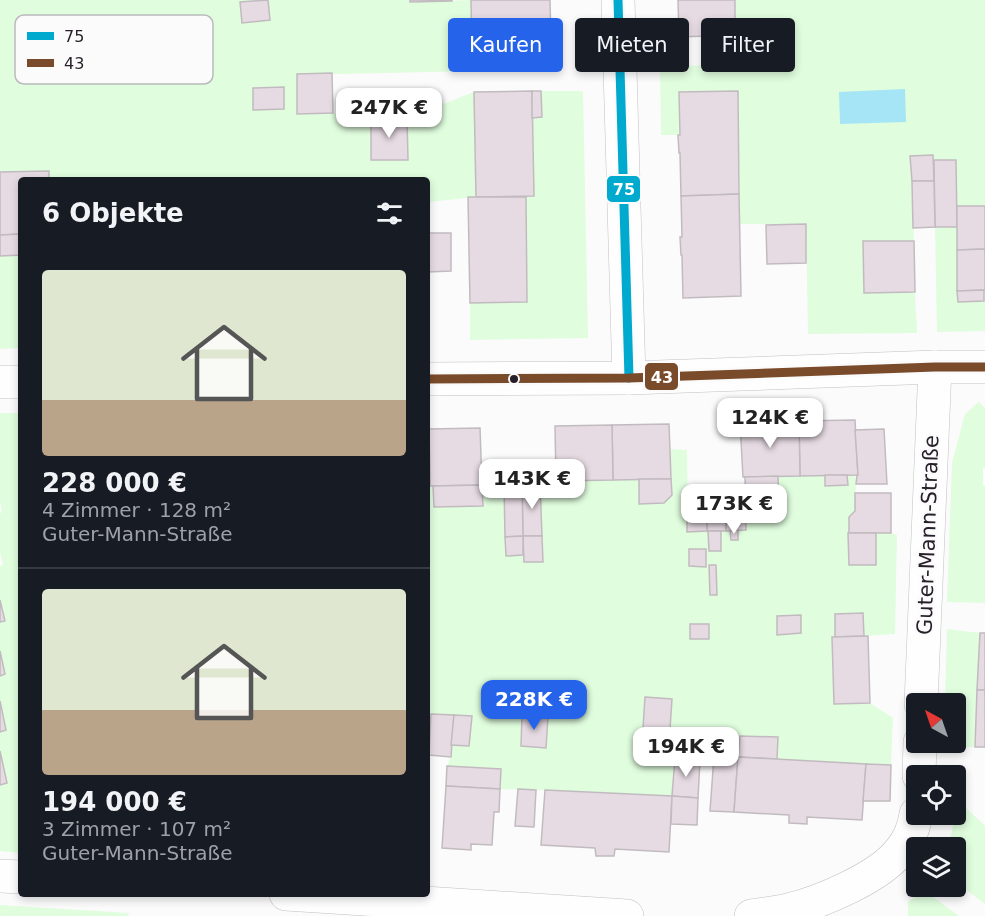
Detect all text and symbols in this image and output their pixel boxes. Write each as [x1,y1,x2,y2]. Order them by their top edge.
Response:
legend [15,15,213,84]
chip: Kaufen [448,18,563,72]
chip: Mieten [575,18,689,72]
chip: Filter [701,18,795,72]
text: 75 [64,27,84,46]
text: 43 [64,54,84,73]
pin: 247K € [340,88,438,139]
text: 247K € [350,95,428,119]
line badge: 75 [606,175,641,203]
text: 75 [613,180,635,199]
icon: filters [373,197,406,230]
text: 6 Objekte [42,198,184,228]
icon: home [170,309,278,417]
line badge: 43 [644,362,679,391]
text: 43 [651,368,673,387]
unlabelled marker [508,373,520,385]
pin: 124K € [721,398,819,449]
text: 124K € [731,405,809,429]
street label: Guter-Mann-Straße [913,435,943,635]
pin: 143K € [483,459,581,510]
text: 143K € [493,466,571,490]
text: 228 000 € [42,468,187,498]
pin: 173K € [685,484,783,535]
text: 173K € [695,491,773,515]
text: 4 Zimmer · 128 m² [42,498,231,522]
text: Guter-Mann-Straße [42,522,232,546]
icon: home [170,628,278,736]
pin: 228K € [485,680,583,731]
text: 228K € [495,687,573,711]
north arrow [906,693,966,753]
map controls [906,693,966,897]
pin: 194K € [637,727,735,778]
text: 194K € [647,734,725,758]
button: locate [906,765,966,825]
text: 194 000 € [42,787,187,817]
text: 3 Zimmer · 107 m² [42,817,231,841]
button: layers [906,837,966,897]
text: Guter-Mann-Straße [42,841,232,865]

